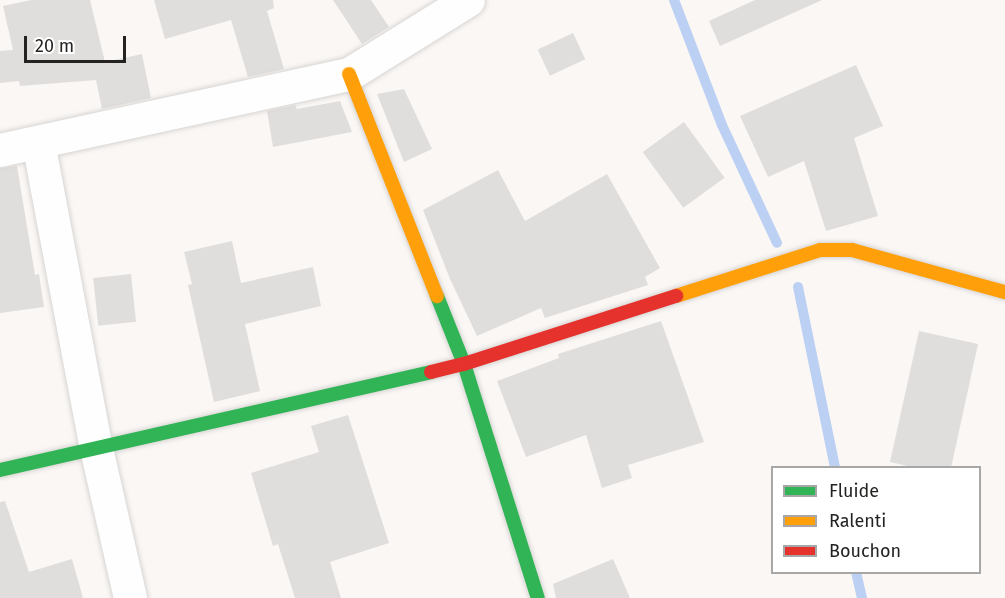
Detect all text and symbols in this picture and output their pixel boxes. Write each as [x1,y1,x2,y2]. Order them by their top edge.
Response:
scale bar [27,24,129,62]
text: 20 m [35,35,74,57]
legend [771,466,981,574]
text: Fluide [829,480,879,502]
text: Ralenti [829,510,886,532]
text: Bouchon [829,540,901,562]

